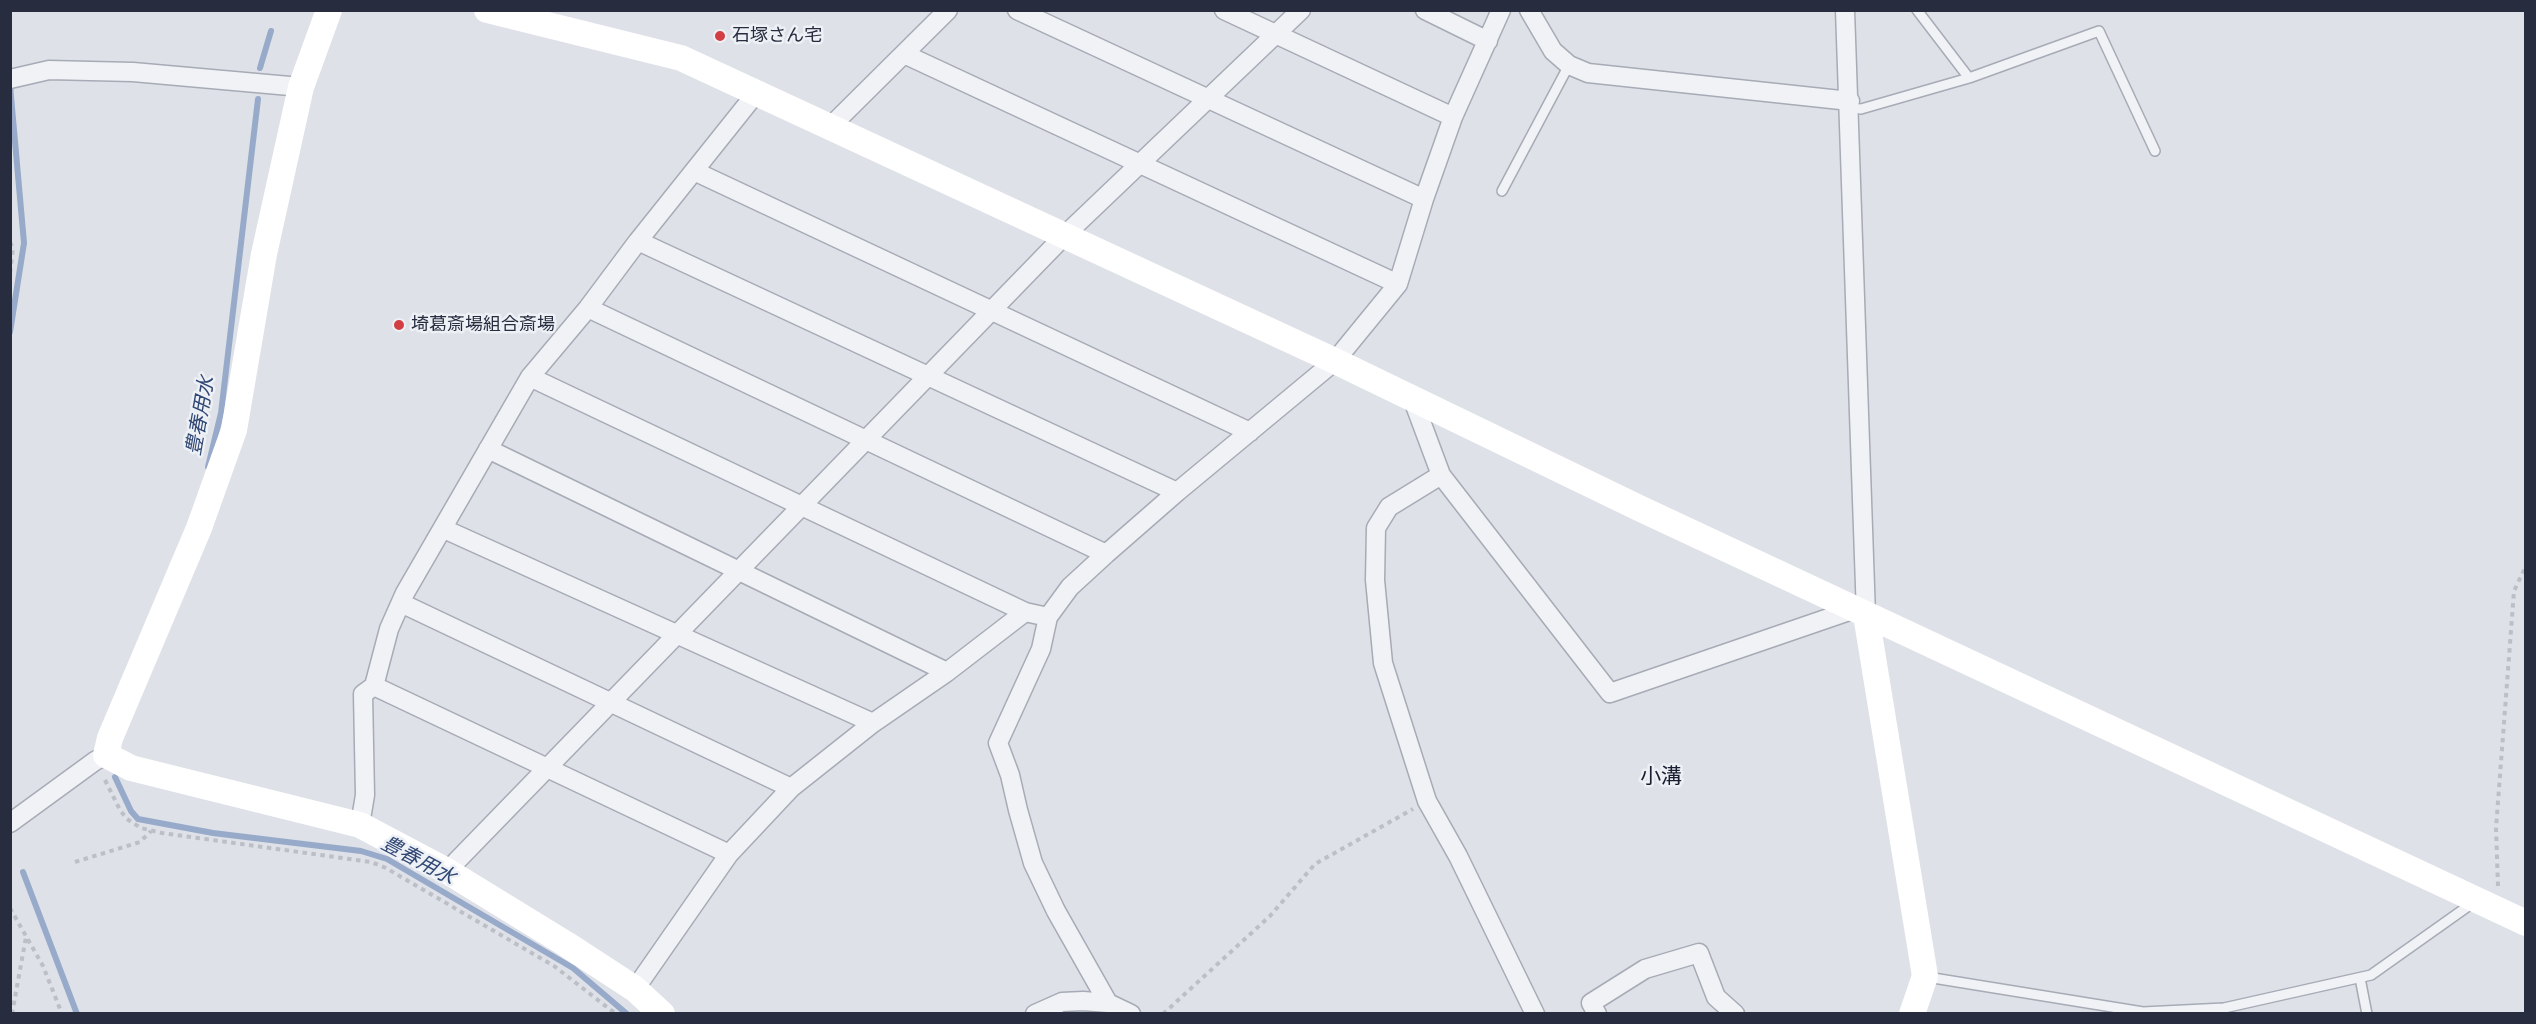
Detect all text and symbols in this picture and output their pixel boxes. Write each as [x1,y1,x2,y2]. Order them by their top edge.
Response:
place label: 石塚さん宅 [732,25,822,47]
marker: 石塚さん宅 [713,29,727,43]
place label: 埼葛斎場組合斎場 [411,314,555,336]
marker: 埼葛斎場組合斎場 [392,318,406,332]
water label: 豊春用水 [182,375,220,457]
district label: 小溝 [1640,764,1682,790]
water label: 豊春用水 [377,832,459,890]

